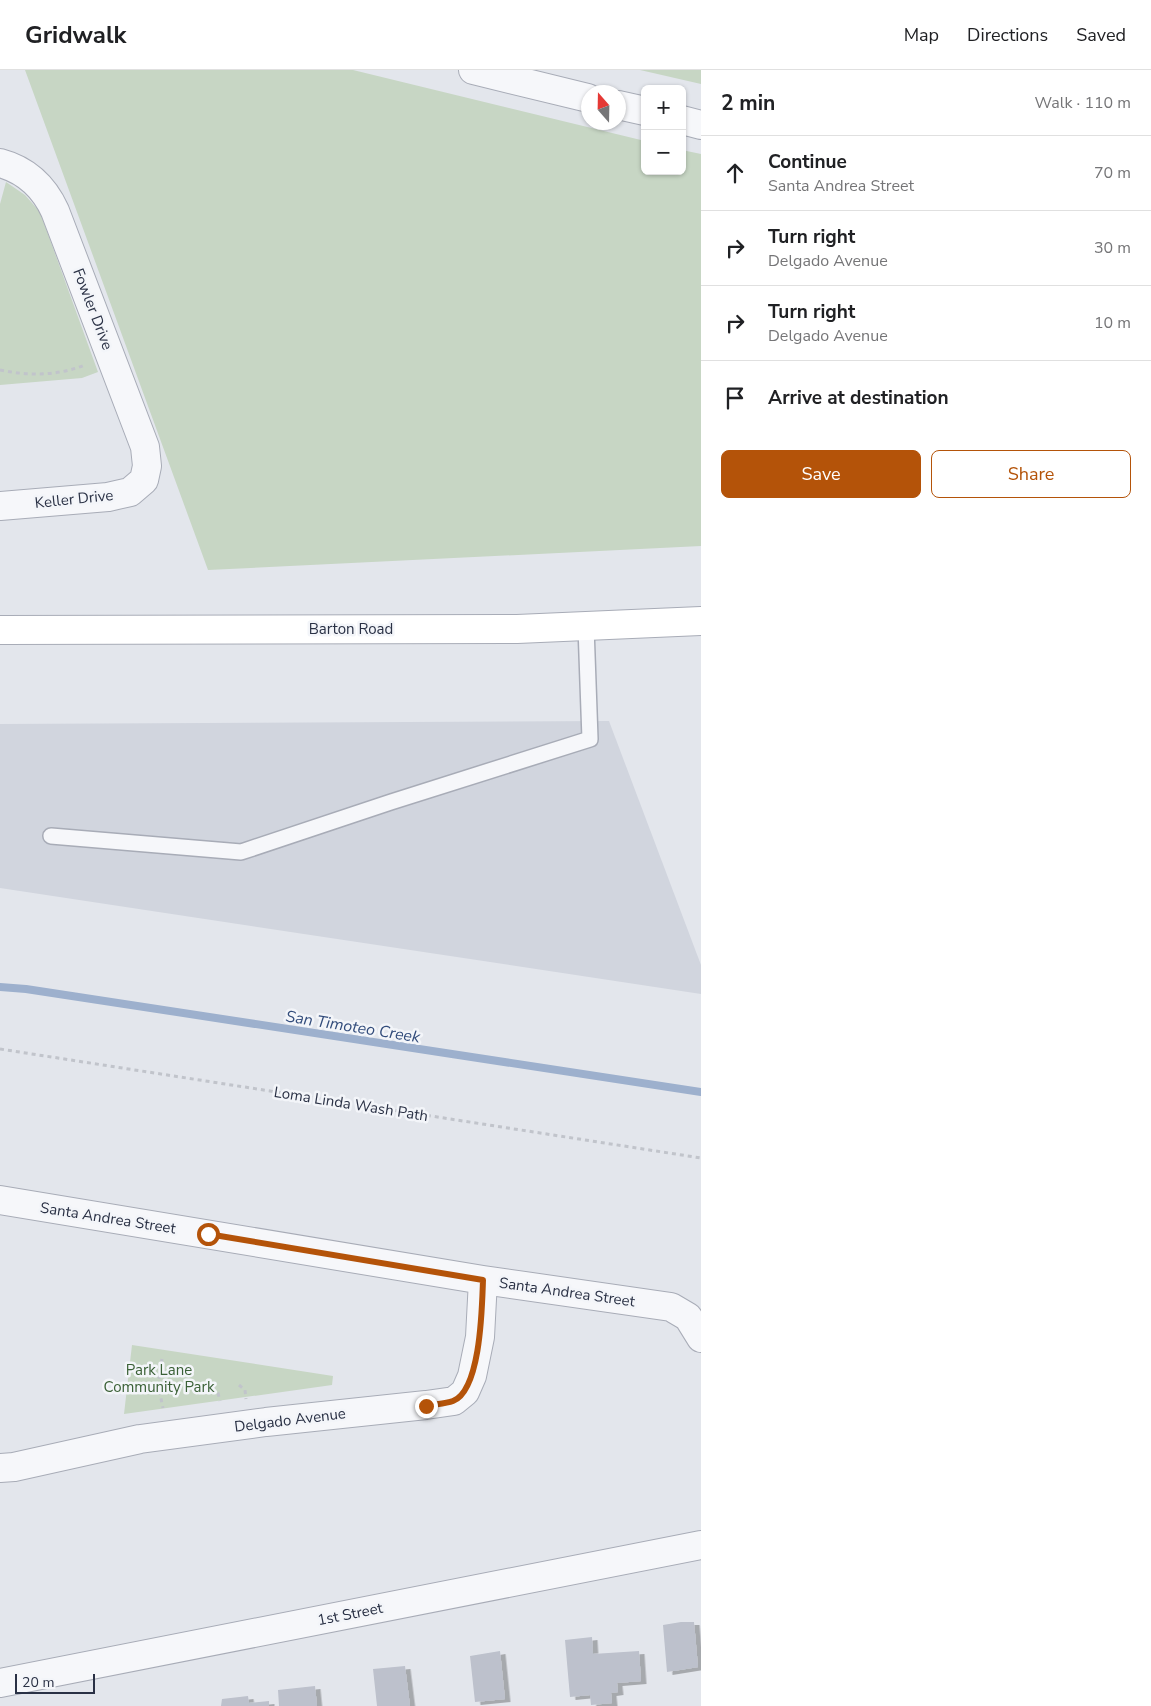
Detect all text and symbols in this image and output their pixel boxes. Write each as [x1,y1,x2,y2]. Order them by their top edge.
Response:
text: Gridwalk [25,19,126,51]
text: Map [904,23,939,47]
text: Directions [967,23,1048,47]
text: Saved [1076,23,1126,47]
north arrow [581,85,626,130]
map controls [641,85,686,175]
button: + [641,85,686,130]
text: 2 min [721,89,775,117]
text: Walk · 110 m [1035,92,1131,114]
button: − [641,130,686,175]
text: Continue [768,149,847,175]
icon: ahead [721,159,749,187]
text: 70 m [1094,162,1131,184]
text: Santa Andrea Street [768,175,914,197]
text: Turn right [768,224,855,250]
icon: right [721,234,749,262]
text: 30 m [1094,237,1131,259]
text: Delgado Avenue [768,250,888,272]
street label: Fowler Drive [68,265,118,353]
text: Turn right [768,299,855,325]
icon: right [721,309,749,337]
text: 10 m [1094,312,1131,334]
text: Delgado Avenue [768,325,888,347]
icon: arrive [721,384,749,412]
text: Arrive at destination [768,385,949,411]
button: Save [721,450,921,498]
button: Share [931,450,1131,498]
street label: Keller Drive [34,485,114,513]
street label: Barton Road [309,619,393,639]
water label: San Timoteo Creek [284,1005,423,1049]
street label: Loma Linda Wash Path [272,1082,430,1126]
street label: Santa Andrea Street [39,1197,178,1239]
route start [197,1223,220,1246]
street label: Santa Andrea Street [498,1273,637,1312]
park label: Park Lane Community Park [104,1360,215,1397]
route end [415,1395,438,1418]
street label: Delgado Avenue [233,1403,347,1437]
street label: 1st Street [316,1598,385,1630]
scale bar [15,1671,95,1694]
text: 20 m [22,1673,54,1692]

